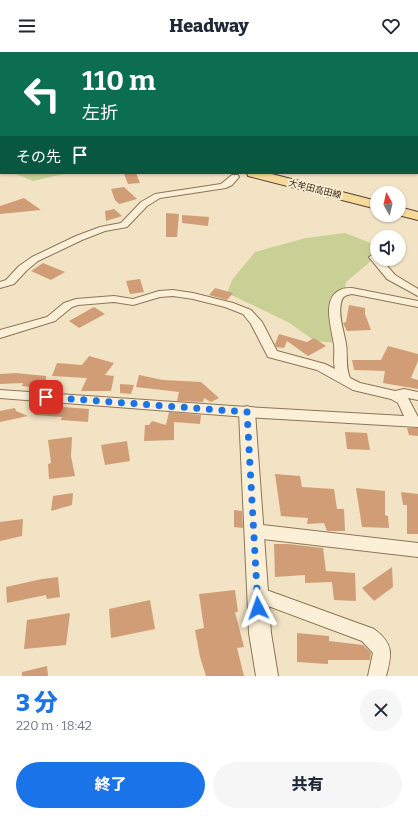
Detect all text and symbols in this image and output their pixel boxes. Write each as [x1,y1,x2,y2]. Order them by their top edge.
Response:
icon: menu [16,15,38,37]
text: Headway [169,15,249,37]
icon: heart [380,15,402,37]
text: 110 m [82,64,156,97]
icon: left [16,68,68,120]
text: 左折 [82,102,118,124]
icon: arrive [69,144,91,166]
text: その先 [16,148,61,166]
street label: 大牟田高田線 [288,178,343,201]
north arrow [370,186,406,222]
map controls [370,186,406,266]
button: sound [370,230,406,266]
pin [29,380,63,414]
icon: arrive [35,386,57,408]
position arrow [237,587,279,629]
text: 3 分 [16,689,58,717]
button: close [360,689,402,731]
text: 220 m · 18:42 [16,718,92,733]
button: 終了 [16,762,205,808]
button: 共有 [213,762,402,808]

